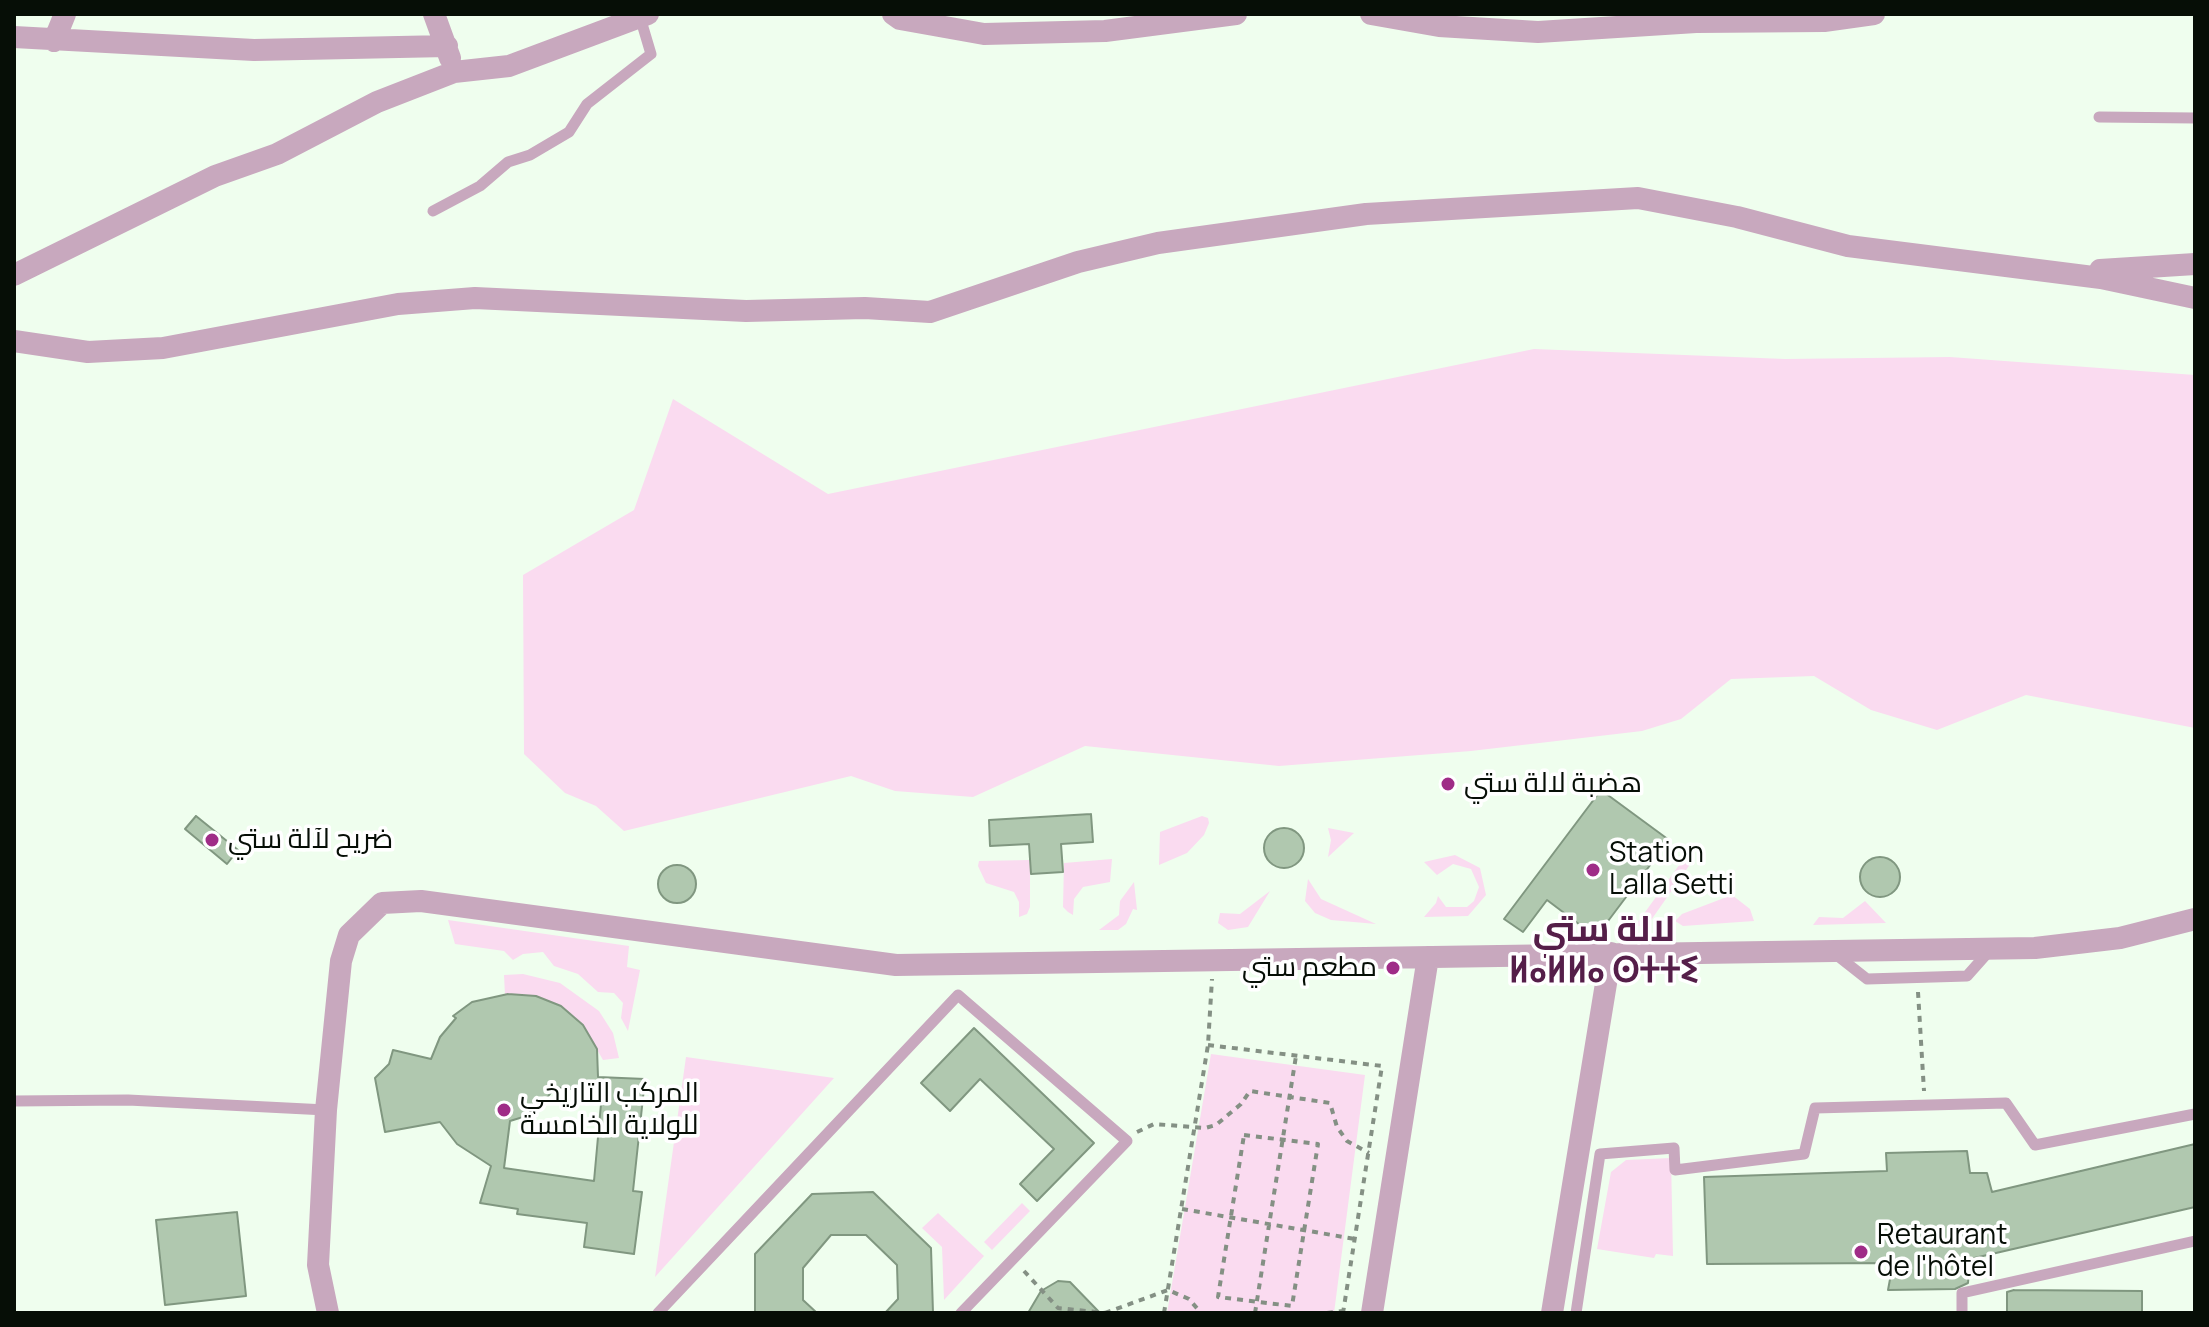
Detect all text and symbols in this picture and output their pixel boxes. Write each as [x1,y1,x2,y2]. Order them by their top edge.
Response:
place label: هضبة لالة ستي [1464,767,1642,801]
marker: هضبة لالة ستي [1439,775,1457,793]
place label: ضريح لآلة ستي [228,823,393,857]
marker: ضريح لآلة ستي [203,831,221,849]
place label: Station Lalla Setti [1609,837,1734,903]
marker: Station Lalla Setti [1584,861,1602,879]
district label: لالة ستي ⵍⴰⵍⵍⴰ ⵙⵜⵜⵉ [1509,909,1699,994]
place label: مطعم ستي [1242,951,1377,985]
marker: مطعم ستي [1384,959,1402,977]
place label: المركب التاريخي للولاية الخامسة [520,1077,699,1143]
marker: المركب التاريخي للولاية الخامسة [495,1101,513,1119]
place label: Retaurant de l'hôtel [1877,1219,2007,1285]
marker: Retaurant de l'hôtel [1852,1243,1870,1261]

